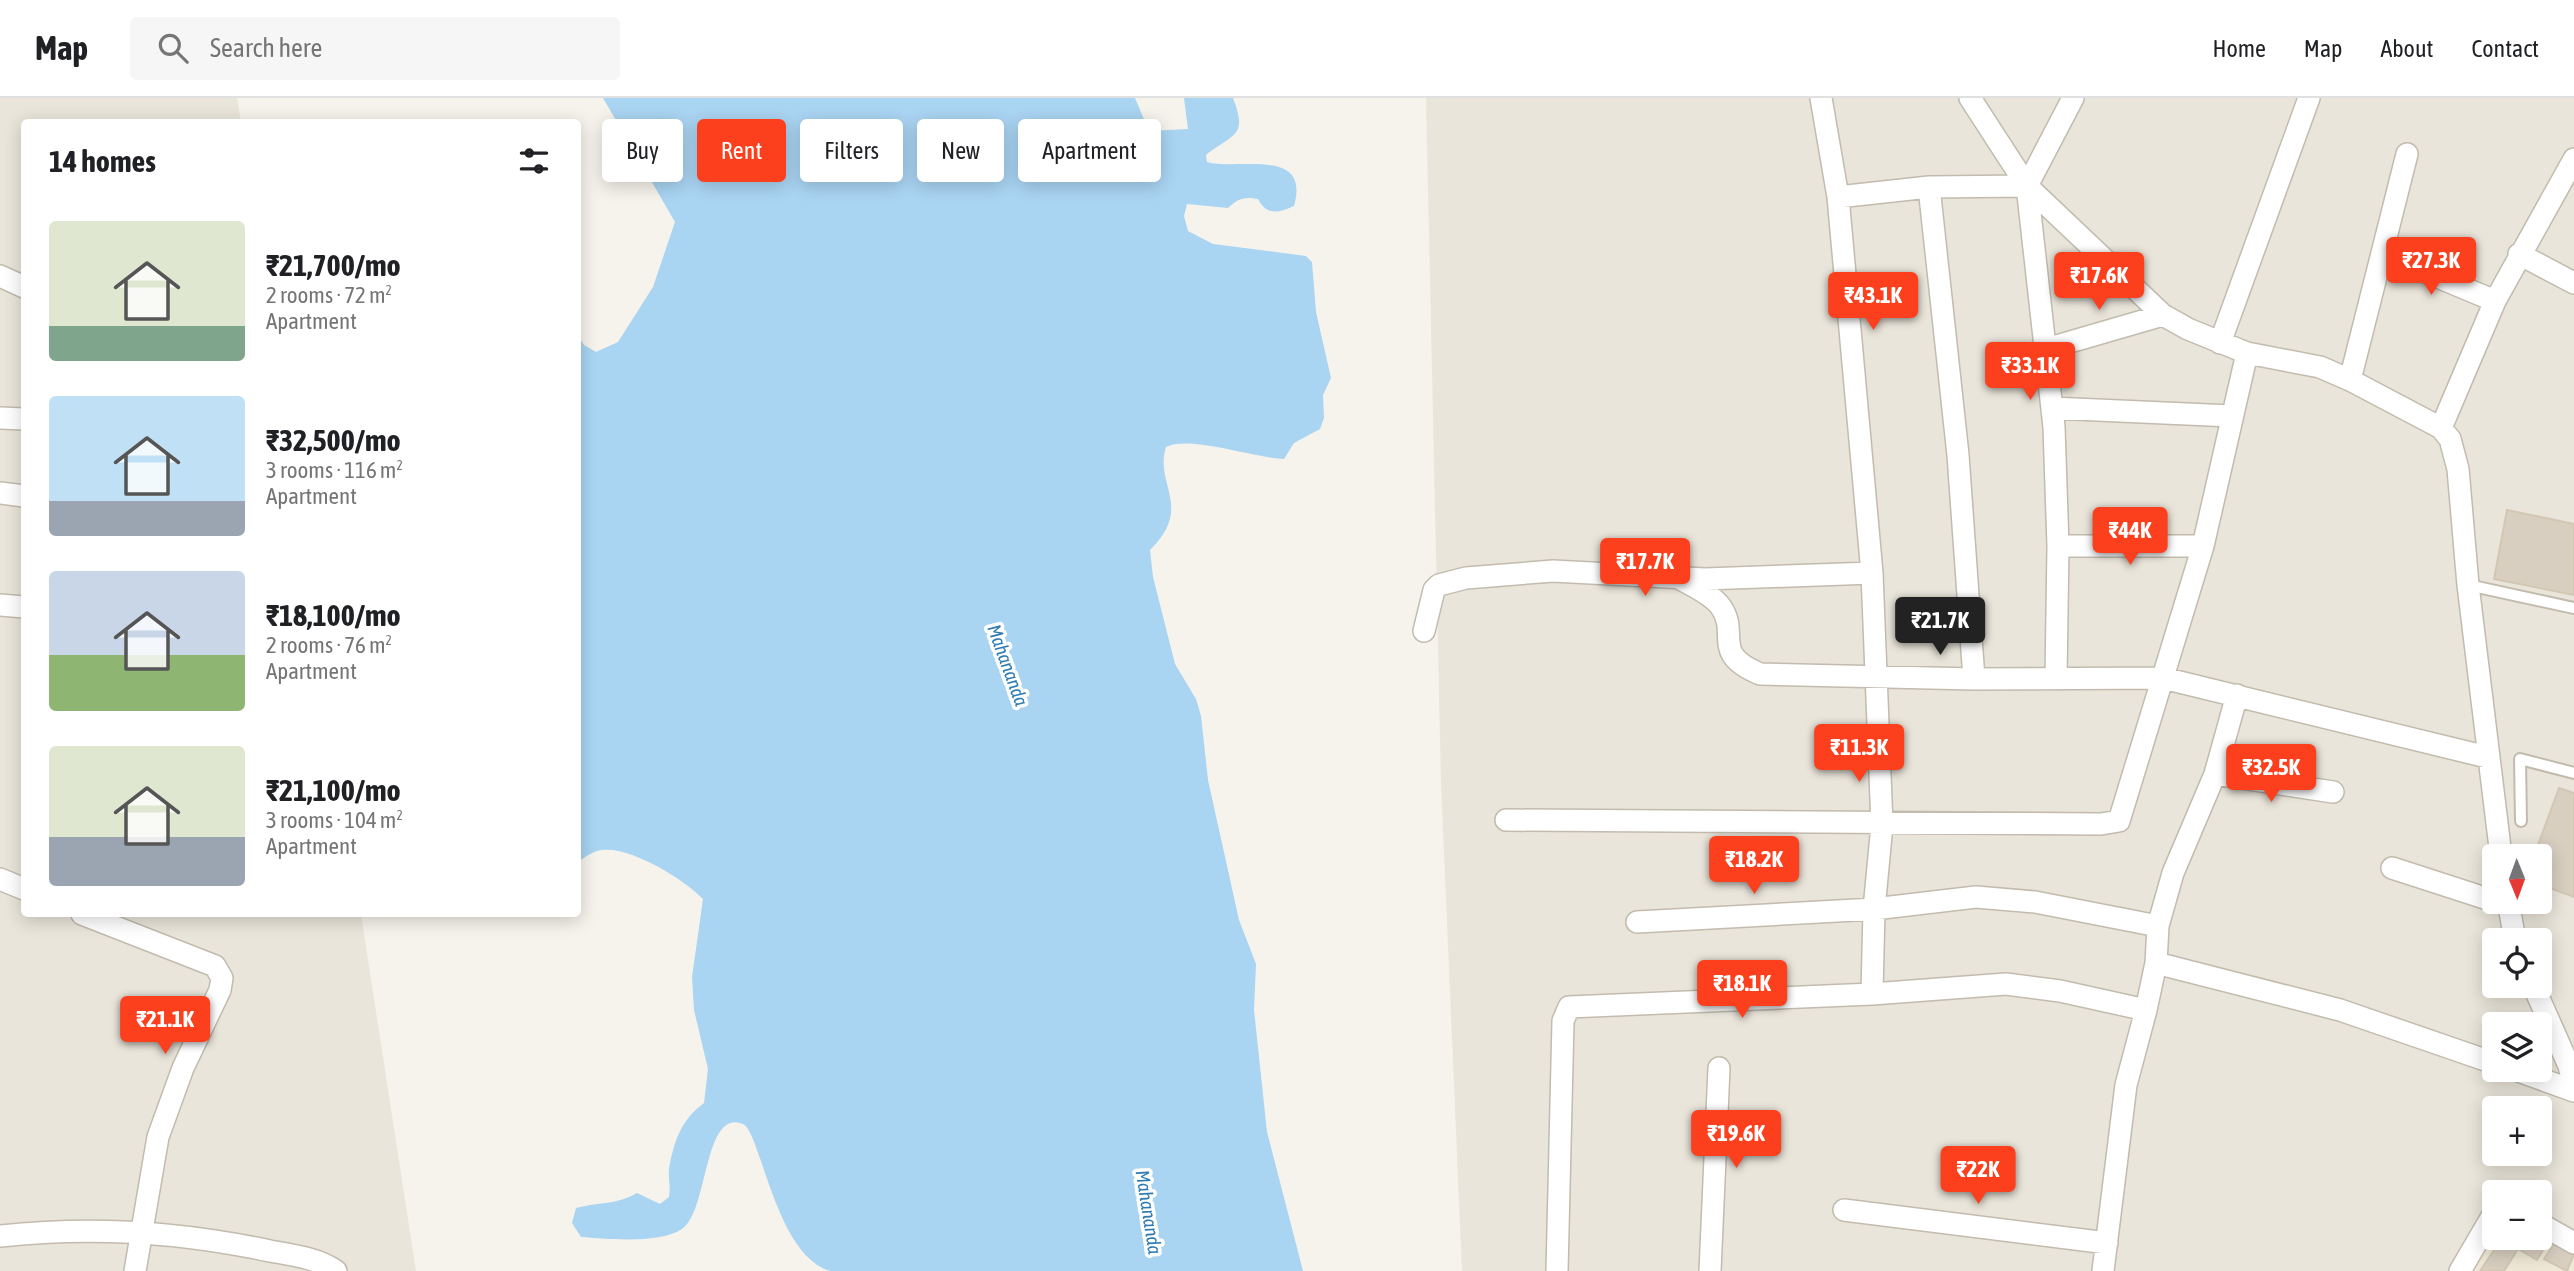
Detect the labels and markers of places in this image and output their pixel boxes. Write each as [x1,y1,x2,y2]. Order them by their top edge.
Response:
pin: ₹27.3K [2374,238,2488,297]
pin: ₹17.6K [2042,252,2156,312]
pin: ₹43.1K [1816,272,1930,332]
pin: ₹33.1K [1973,342,2087,402]
pin: ₹44K [2089,508,2171,567]
pin: ₹17.7K [1588,538,1702,598]
pin: ₹21.7K [1883,598,1997,657]
pin: ₹11.3K [1802,724,1916,784]
pin: ₹32.5K [2214,744,2328,804]
pin: ₹18.2K [1697,836,1811,896]
pin: ₹18.1K [1685,960,1799,1020]
pin: ₹21.1K [108,996,222,1056]
pin: ₹19.6K [1679,1110,1793,1170]
pin: ₹22K [1937,1146,2019,1206]

